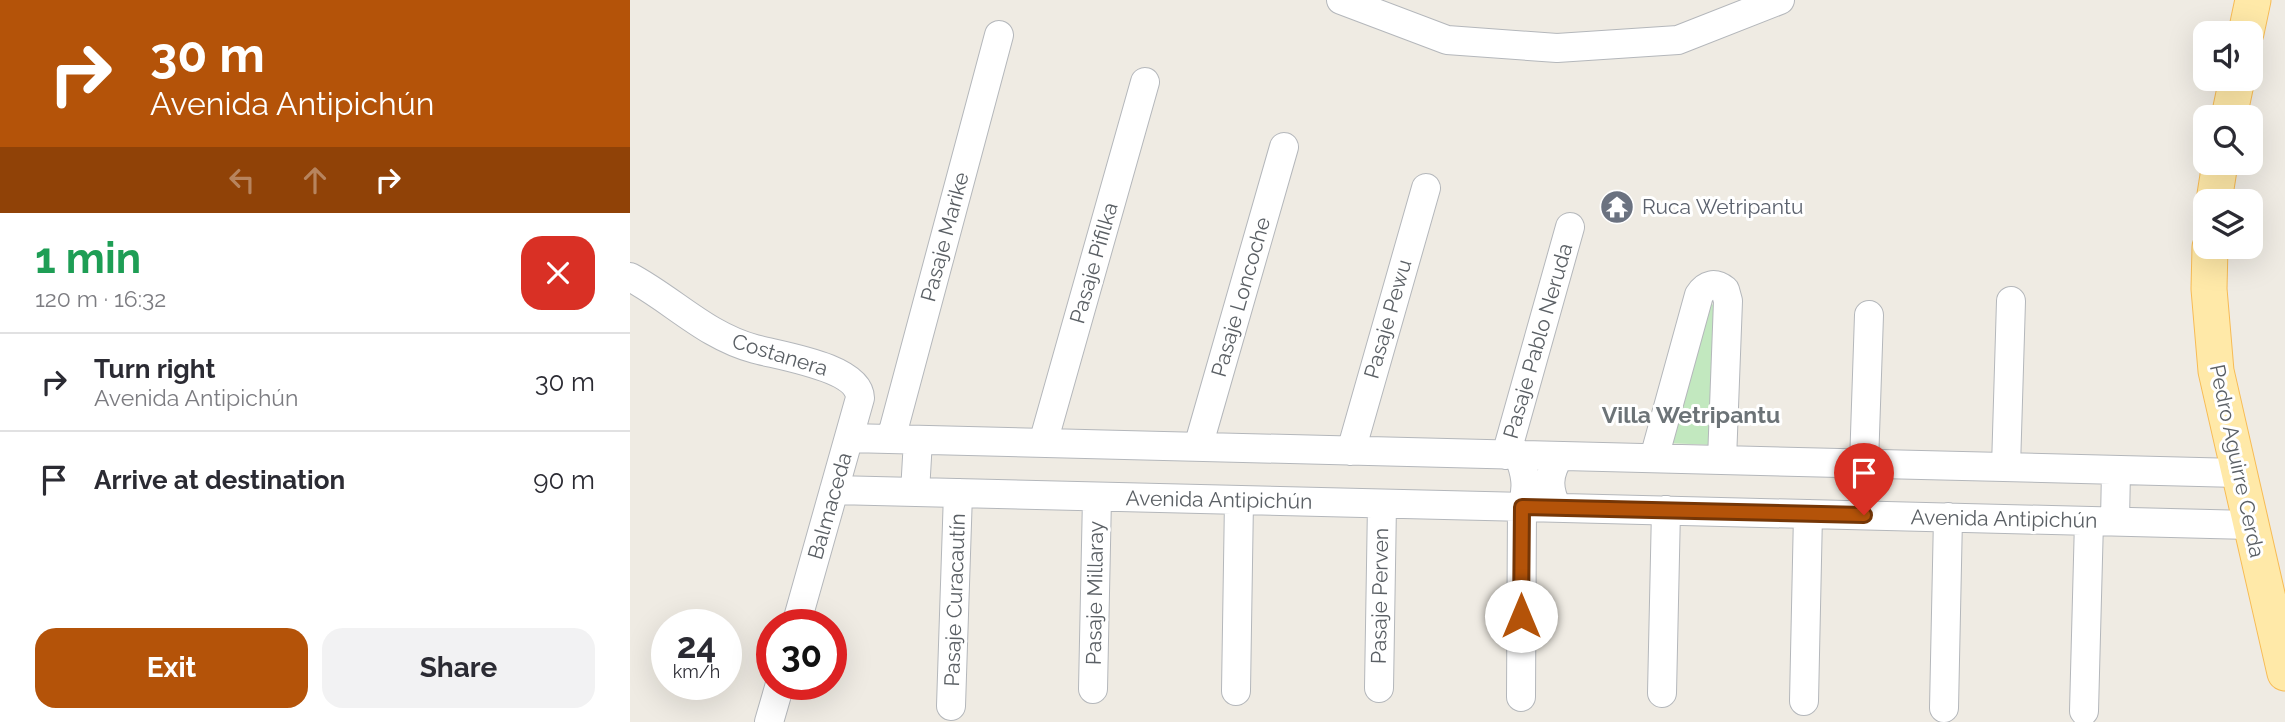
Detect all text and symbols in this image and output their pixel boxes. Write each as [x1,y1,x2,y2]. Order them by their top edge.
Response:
map controls [2193,21,2263,259]
button: sound [2193,21,2263,91]
text: 30 m [150,26,265,83]
icon: right [35,28,126,119]
text: Avenida Antipichún [150,85,434,122]
button: search [2193,105,2263,175]
icon: left [223,161,261,199]
icon: ahead [296,161,334,199]
icon: right [369,161,407,199]
street label: Pasaje Marike [915,169,974,304]
temple icon: Ruca Wetripantu [1598,188,1636,226]
button: layers [2193,189,2263,259]
place label: Ruca Wetripantu [1642,194,1803,219]
street label: Pasaje Pifilka [1064,199,1123,326]
street label: Pasaje Loncoche [1206,214,1275,380]
text: 1 min [35,234,141,283]
button: close [521,236,595,310]
street label: Pasaje Pablo Neruda [1498,240,1577,441]
street label: Pasaje Pewu [1359,256,1416,381]
text: 120 m · 16:32 [35,285,166,312]
street label: Costanera [729,328,831,381]
text: Turn right [94,354,215,384]
street label: Pedro Aguirre Cerda [2205,362,2270,560]
icon: right [35,363,73,401]
text: 30 m [535,367,595,397]
text: Avenida Antipichún [94,384,298,411]
district label: Villa Wetripantu [1602,401,1780,428]
pin [1834,443,1894,515]
street label: Balmaceda [802,449,857,562]
icon: arrive [1845,454,1883,492]
icon: arrive [35,461,73,499]
text: Arrive at destination [94,465,345,495]
text: 90 m [533,465,595,495]
street label: Avenida Antipichún [1125,485,1313,514]
street label: Avenida Antipichún [1910,504,2098,533]
street label: Pasaje Curacautín [939,513,970,687]
street label: Pasaje Millaray [1081,521,1108,665]
street label: Pasaje Perven [1366,528,1393,664]
position arrow [1484,579,1558,653]
speed limit sign: 30 [756,609,847,700]
text: 24 [677,625,716,666]
button: Exit [35,628,308,708]
button: Share [322,628,595,708]
text: km/h [673,661,720,682]

